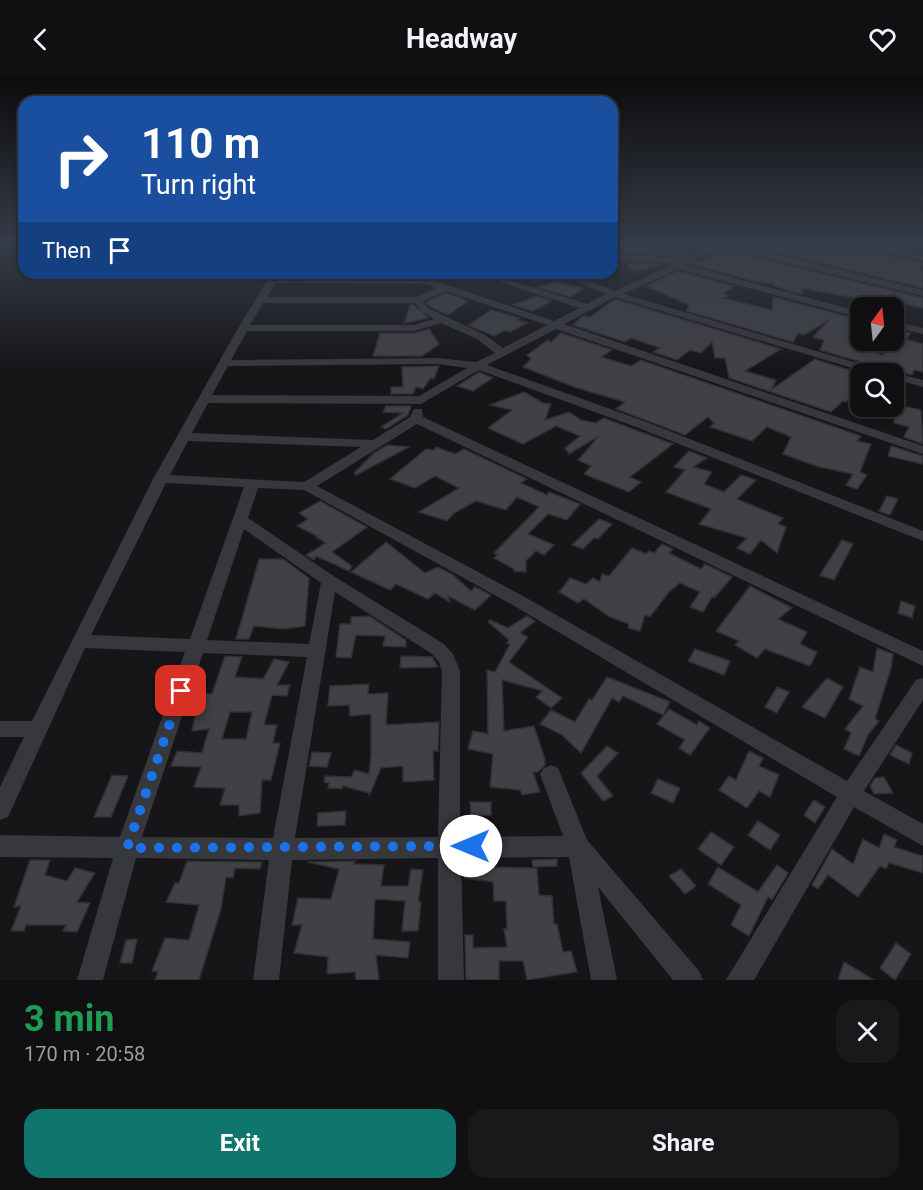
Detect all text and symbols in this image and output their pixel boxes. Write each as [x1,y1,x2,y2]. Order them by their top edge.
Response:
icon: back [24,23,57,56]
text: Headway [406,23,517,55]
icon: heart [866,23,899,56]
text: 110 m [141,119,260,168]
icon: right [42,120,120,198]
text: Turn right [141,169,256,201]
icon: arrive [103,234,136,267]
text: Then [42,238,91,263]
north arrow [850,297,904,351]
map controls [850,297,904,417]
button: search [850,363,904,417]
pin [155,665,206,716]
icon: arrive [164,674,197,707]
position arrow [439,814,503,878]
text: 3 min [24,998,115,1040]
button: close [836,1000,899,1063]
text: 170 m · 20:58 [24,1042,145,1066]
button: Exit [24,1109,456,1178]
button: Share [468,1109,899,1178]

